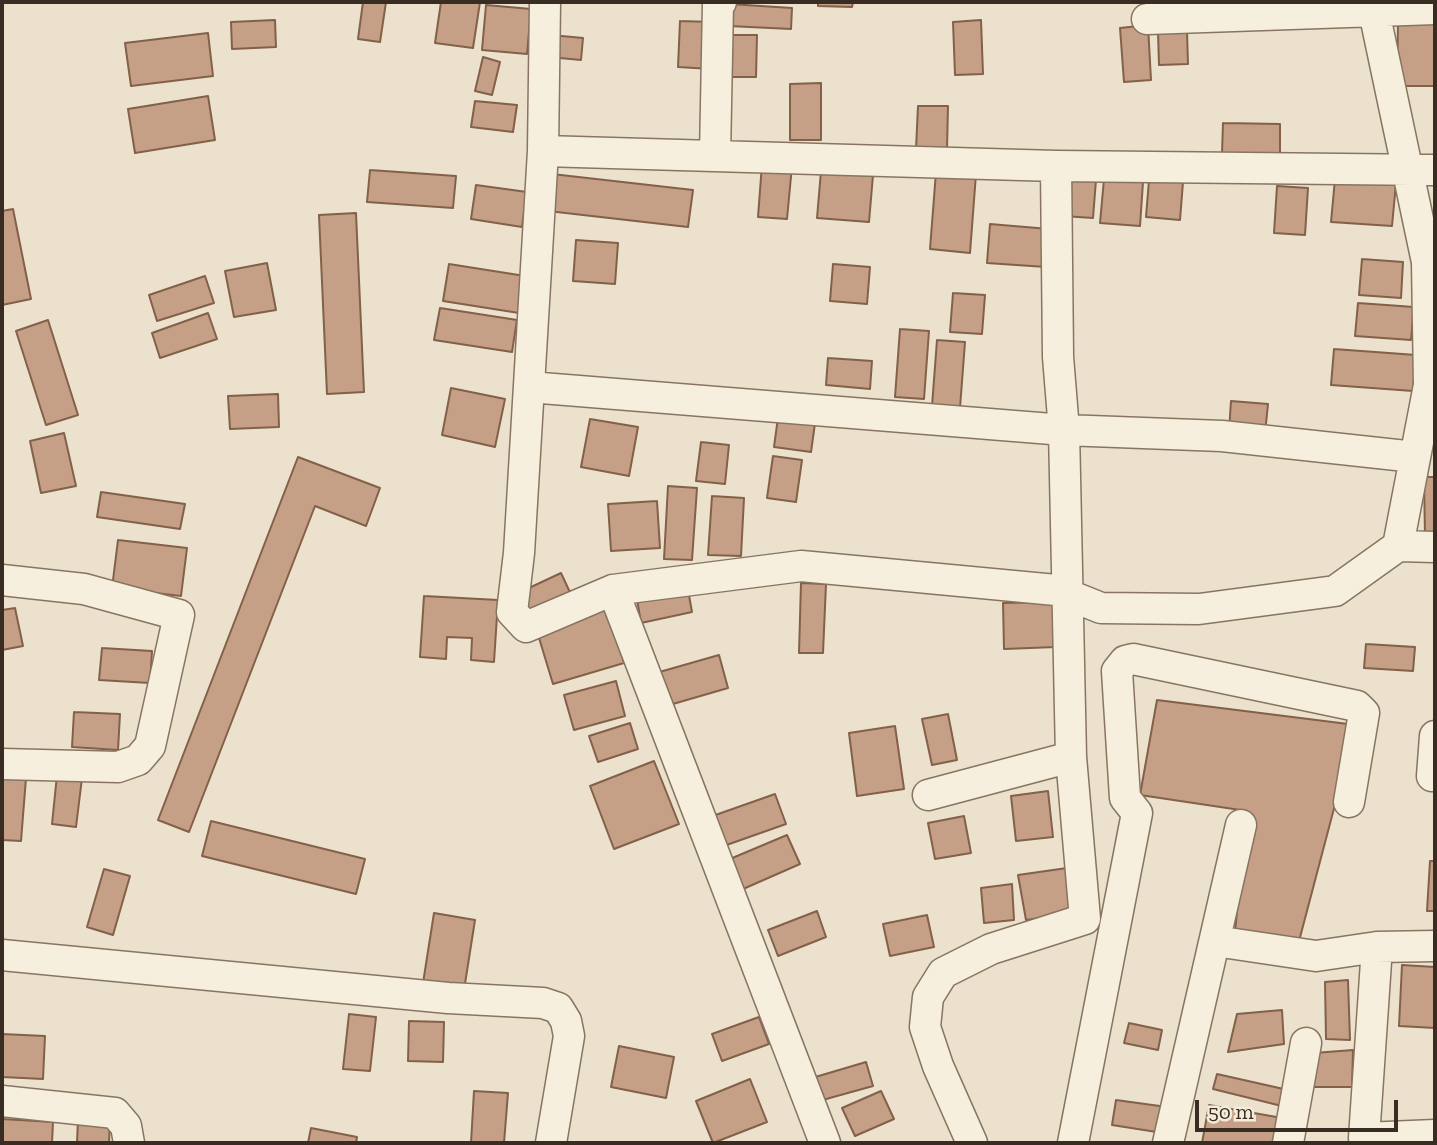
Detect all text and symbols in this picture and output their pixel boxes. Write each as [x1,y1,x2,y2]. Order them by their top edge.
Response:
scale bar [1199,1086,1402,1130]
text: 50 m [1208,1099,1254,1124]

